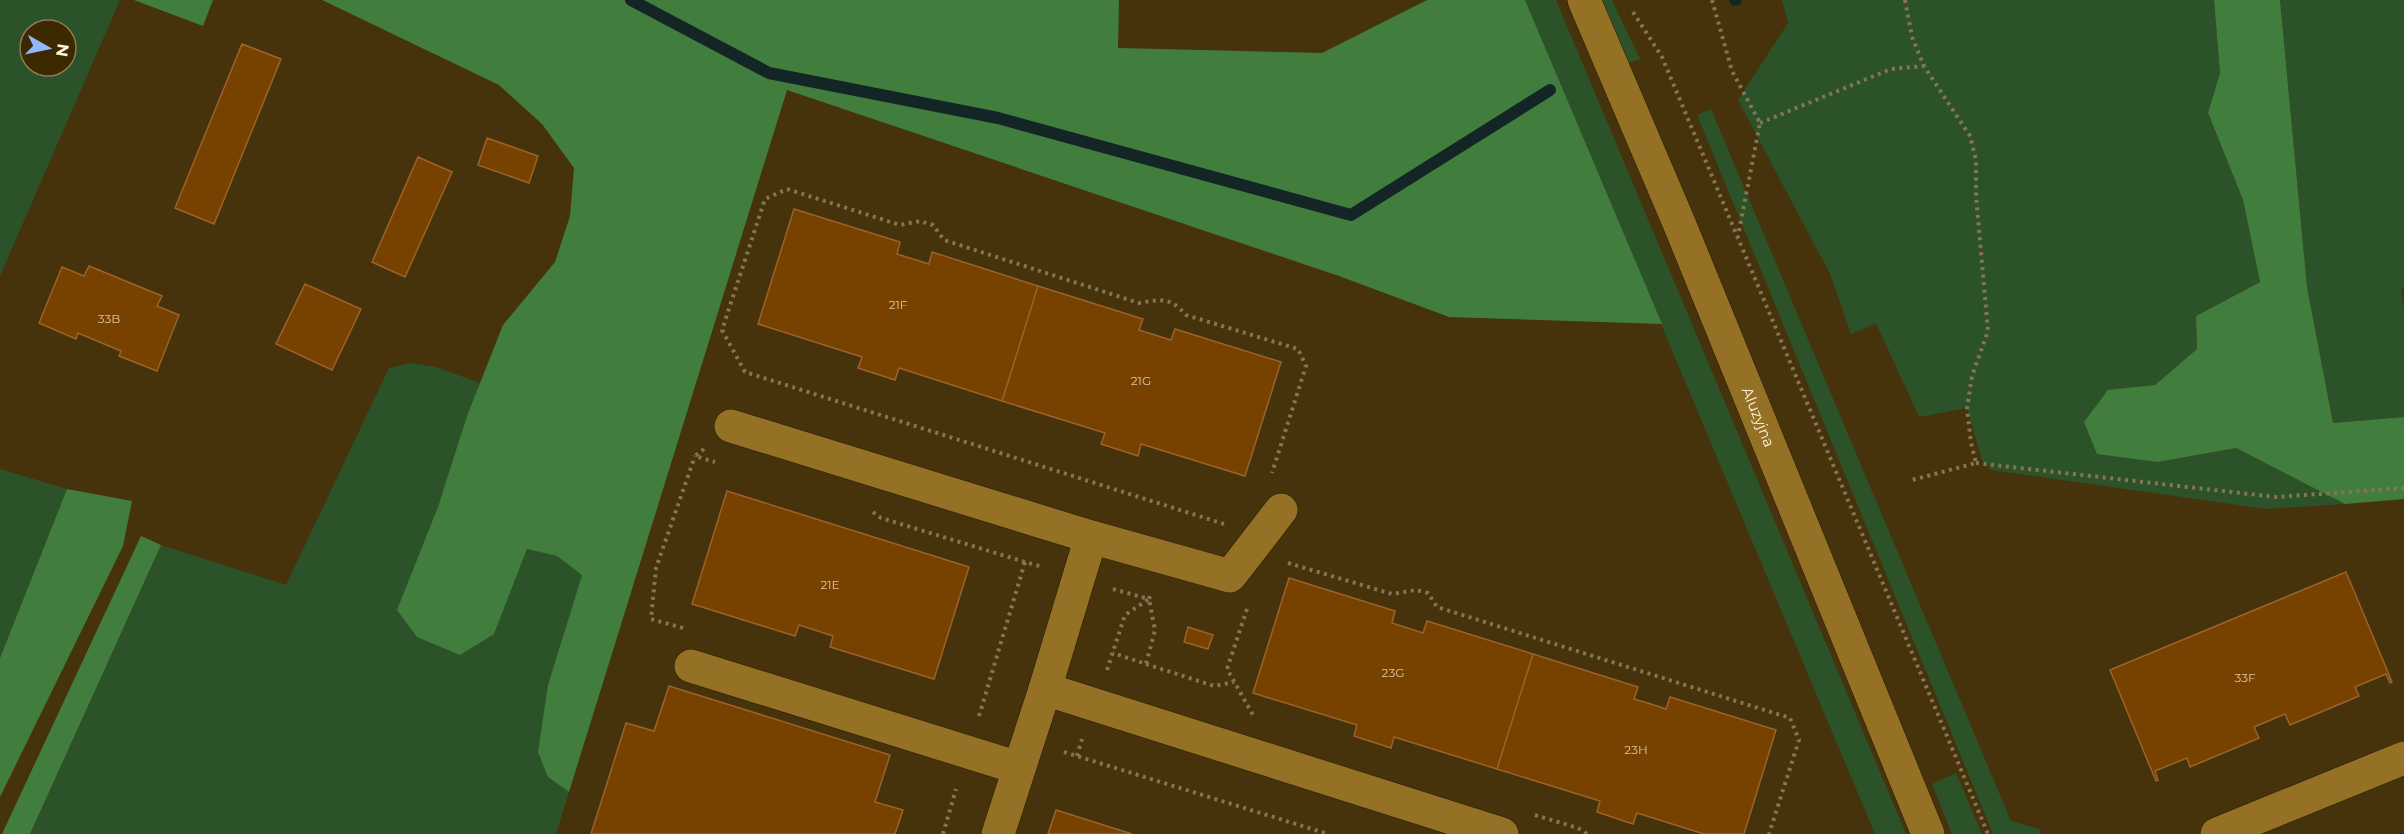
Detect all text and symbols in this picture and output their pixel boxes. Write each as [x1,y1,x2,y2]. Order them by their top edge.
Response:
north arrow [18,18,78,78]
text: N [52,42,73,58]
house number: 21F [889,297,908,312]
house number: 33B [98,311,120,326]
house number: 21G [1131,373,1151,388]
street label: Aluzyjna [1738,384,1779,450]
house number: 21E [820,577,840,592]
house number: 23G [1382,665,1404,680]
house number: 33F [2234,670,2256,685]
house number: 23H [1624,742,1648,757]

